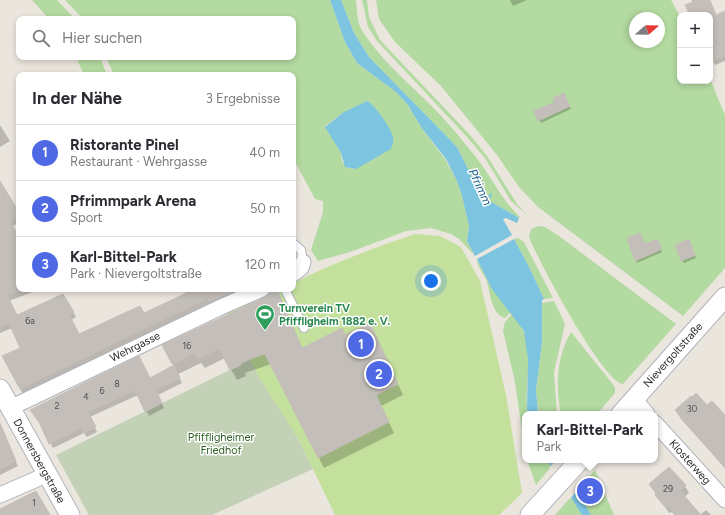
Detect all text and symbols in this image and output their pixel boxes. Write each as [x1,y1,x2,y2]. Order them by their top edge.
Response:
north arrow [629,12,665,48]
map controls [677,12,713,84]
button: + [677,12,713,48]
search box [16,16,296,60]
icon: search [30,27,52,49]
text: Hier suchen [62,29,142,47]
button: − [677,48,713,84]
text: In der Nähe [32,88,122,108]
text: 3 Ergebnisse [206,91,280,106]
text: Ristorante Pinel [70,136,179,154]
text: 1 [42,145,48,160]
text: 40 m [249,145,280,160]
text: Restaurant · Wehrgasse [70,154,207,169]
water label: Pfrimm [465,167,495,207]
text: Pfrimmpark Arena [70,192,196,210]
text: 2 [41,201,49,216]
text: 50 m [250,201,280,216]
text: Sport [70,210,103,225]
text: Karl-Bittel-Park [70,248,177,266]
text: 3 [41,257,49,272]
text: 120 m [245,257,280,272]
text: Park · Nievergoltstraße [70,266,202,281]
your location [421,271,441,291]
place label: Turnverein TV Pfiffligheim 1882 e. V. [279,302,391,328]
sports icon: Turnverein TV Pfiffligheim 1882 e. V. [254,303,276,331]
house number: 6a [25,315,35,326]
street label: Nievergoltstraße [641,320,705,390]
street label: Wehrgasse [108,329,162,365]
pin: 1 [348,329,374,359]
house number: 16 [183,340,191,351]
pin: 2 [366,359,392,389]
house number: 8 [114,378,120,389]
house number: 6 [99,385,105,396]
house number: 4 [83,391,89,402]
house number: 2 [54,400,60,411]
house number: 30 [687,403,698,414]
popup [522,411,658,463]
street label: Donnersbergstraße [10,417,68,505]
text: Karl-Bittel-Park [537,421,643,439]
park label: Pfiffligheimer Friedhof [188,431,254,457]
street label: Klosterweg [667,437,713,487]
text: Park [537,439,561,454]
pin: 3 [577,476,603,506]
house number: 29 [663,483,673,494]
house number: 1 [32,497,36,508]

